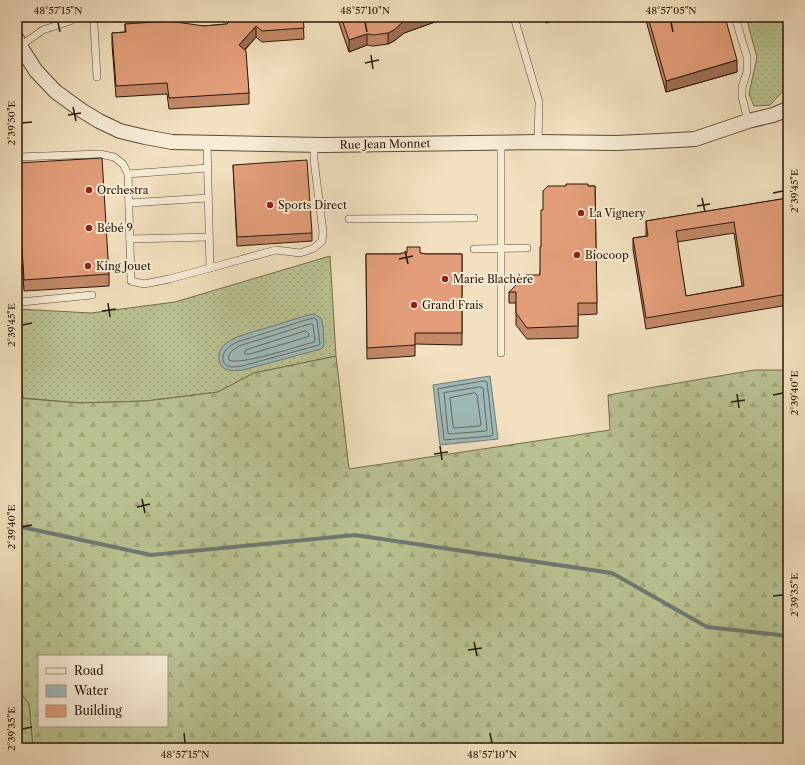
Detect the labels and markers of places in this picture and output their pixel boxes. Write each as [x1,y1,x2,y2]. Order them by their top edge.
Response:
place label: Orchestra [97,183,149,197]
marker: Orchestra [84,185,94,195]
place label: Sports Direct [278,198,347,212]
marker: Sports Direct [265,200,275,210]
place label: La Vignery [589,206,646,220]
marker: La Vignery [576,208,586,218]
place label: Bébé 9 [97,221,133,235]
marker: Bébé 9 [84,223,94,233]
place label: Biocoop [585,248,629,262]
marker: Biocoop [572,250,582,260]
place label: King Jouet [96,259,151,273]
marker: King Jouet [83,261,93,271]
place label: Marie Blachère [453,272,533,286]
marker: Marie Blachère [440,274,450,284]
place label: Grand Frais [422,298,484,312]
marker: Grand Frais [409,300,419,310]

